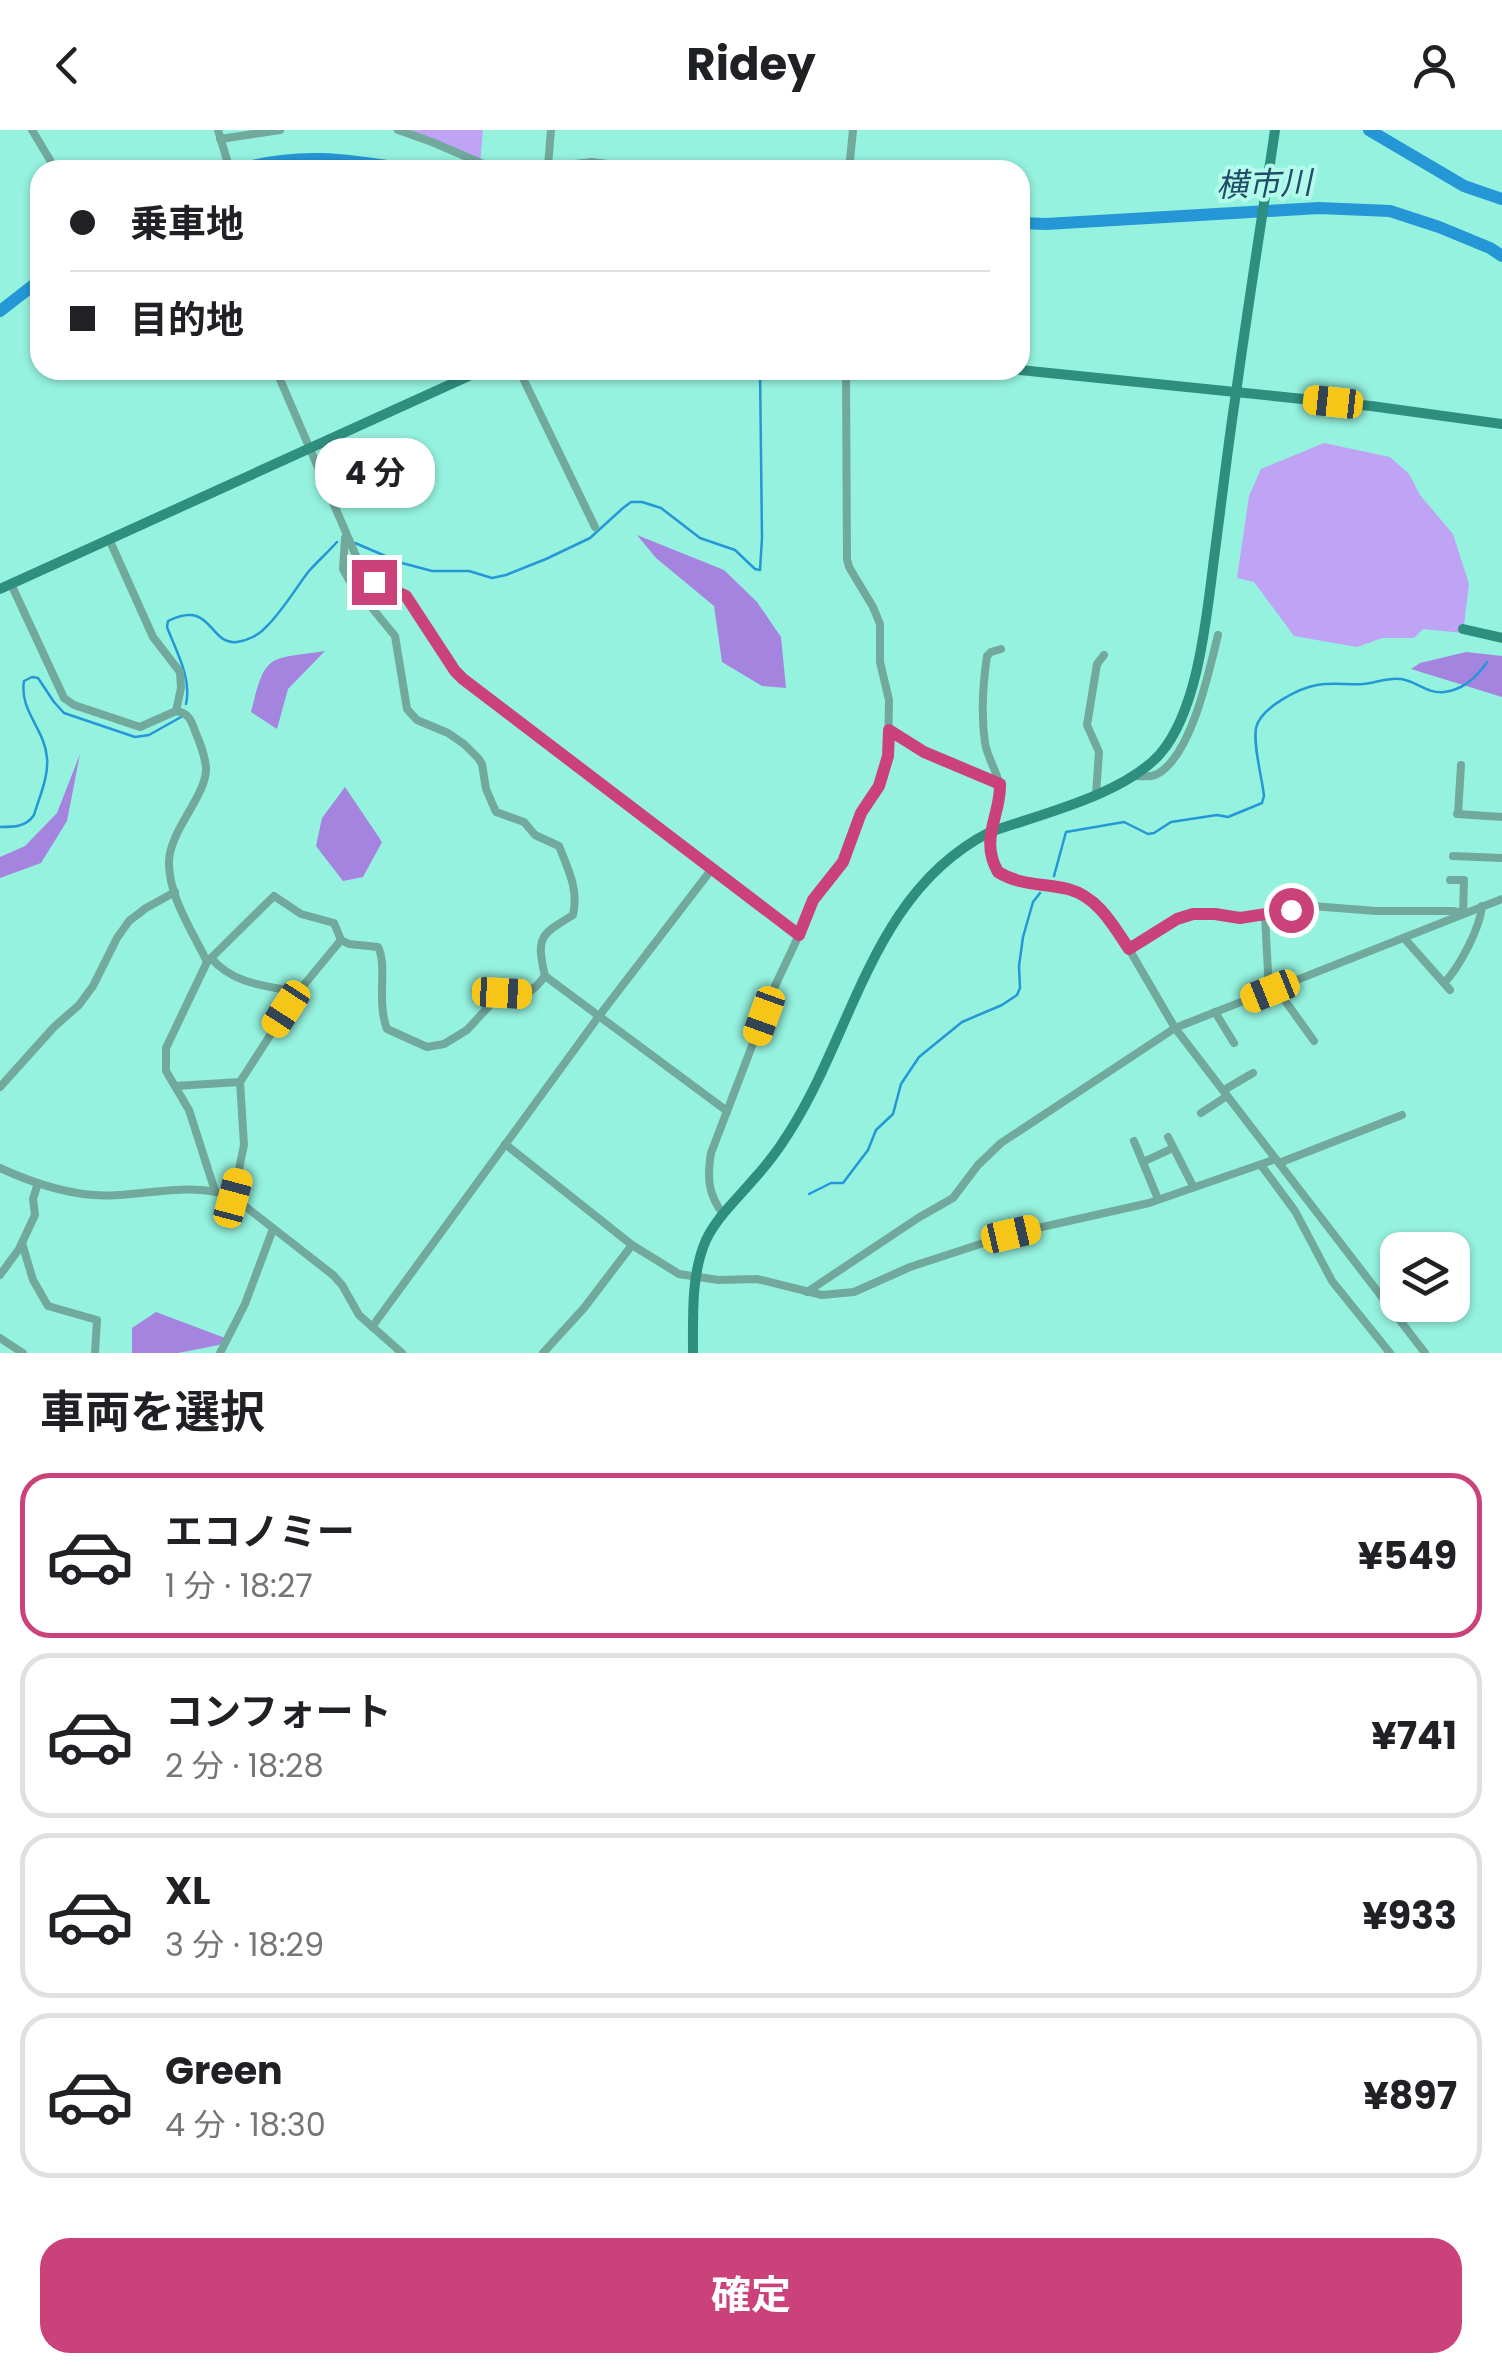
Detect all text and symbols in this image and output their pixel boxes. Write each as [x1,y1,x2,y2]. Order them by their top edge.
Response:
text: Ridey [686,33,816,96]
icon: back [40,38,95,93]
icon: person [1407,38,1462,93]
water label: 横市川 [1215,159,1316,208]
text: 乗車地 [130,197,244,250]
text: 目的地 [130,293,244,346]
car [1302,384,1364,420]
callout: 4 分 [314,437,434,507]
text: 4 分 [345,450,405,495]
route end [352,560,397,605]
route start [1269,888,1314,933]
car [1237,966,1303,1016]
car [257,976,315,1042]
car [471,976,533,1010]
car [740,983,788,1049]
car [211,1165,255,1231]
car [978,1213,1044,1255]
map controls [1380,1232,1470,1322]
button: layers [1380,1232,1470,1322]
text: 車両を選択 [40,1381,265,1444]
text: エコノミー [165,1505,355,1558]
icon: car [45,1511,135,1601]
text: ¥549 [1358,1529,1457,1582]
text: 1 分 · 18:27 [165,1563,313,1608]
text: コンフォート [165,1685,392,1738]
icon: car [45,1691,135,1781]
text: ¥741 [1371,1709,1457,1762]
text: 2 分 · 18:28 [165,1743,324,1788]
text: XL [165,1864,210,1917]
icon: car [45,1871,135,1961]
text: ¥933 [1362,1889,1457,1942]
text: 3 分 · 18:29 [165,1922,324,1967]
text: Green [165,2044,283,2097]
icon: car [45,2051,135,2141]
text: ¥897 [1363,2069,1457,2122]
text: 4 分 · 18:30 [165,2102,326,2147]
button: 確定 [40,2238,1462,2353]

